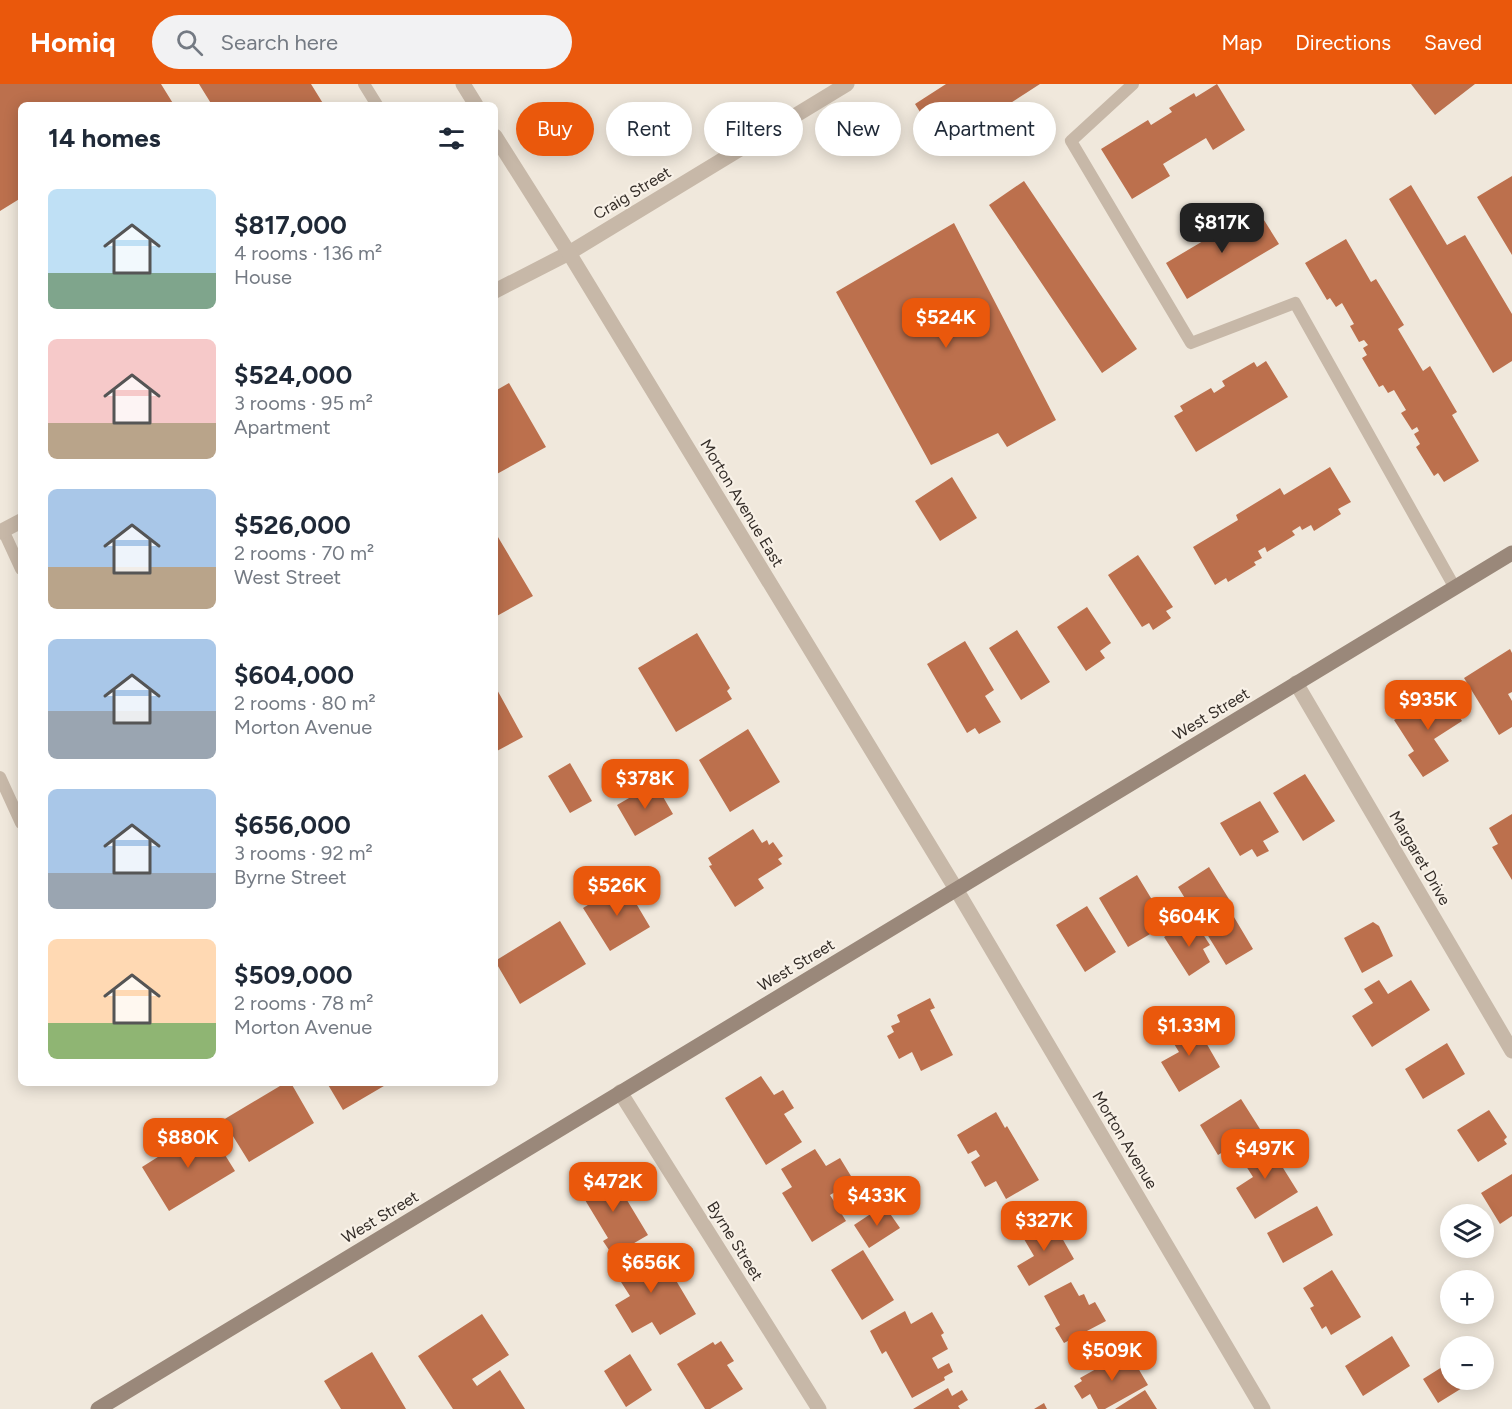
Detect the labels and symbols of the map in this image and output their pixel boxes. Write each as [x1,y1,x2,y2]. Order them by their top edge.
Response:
street label: Craig Street [590,162,674,224]
pin: $817K [1180,203,1264,254]
pin: $524K [904,298,988,349]
street label: Morton Avenue East [696,436,788,570]
pin: $935K [1386,680,1470,731]
street label: West Street [1169,684,1253,744]
pin: $378K [603,759,687,810]
street label: Margaret Drive [1385,807,1455,909]
pin: $526K [575,866,659,917]
pin: $604K [1147,897,1231,948]
street label: West Street [754,935,838,995]
pin: $1.33M [1140,1006,1238,1057]
street label: Morton Avenue [1088,1088,1162,1192]
pin: $880K [146,1118,230,1169]
pin: $497K [1223,1129,1307,1180]
pin: $472K [571,1162,655,1213]
pin: $433K [835,1176,919,1227]
street label: West Street [338,1187,422,1247]
street label: Byrne Street [703,1198,767,1284]
pin: $327K [1002,1201,1086,1252]
pin: $656K [609,1243,693,1294]
pin: $509K [1070,1331,1154,1382]

